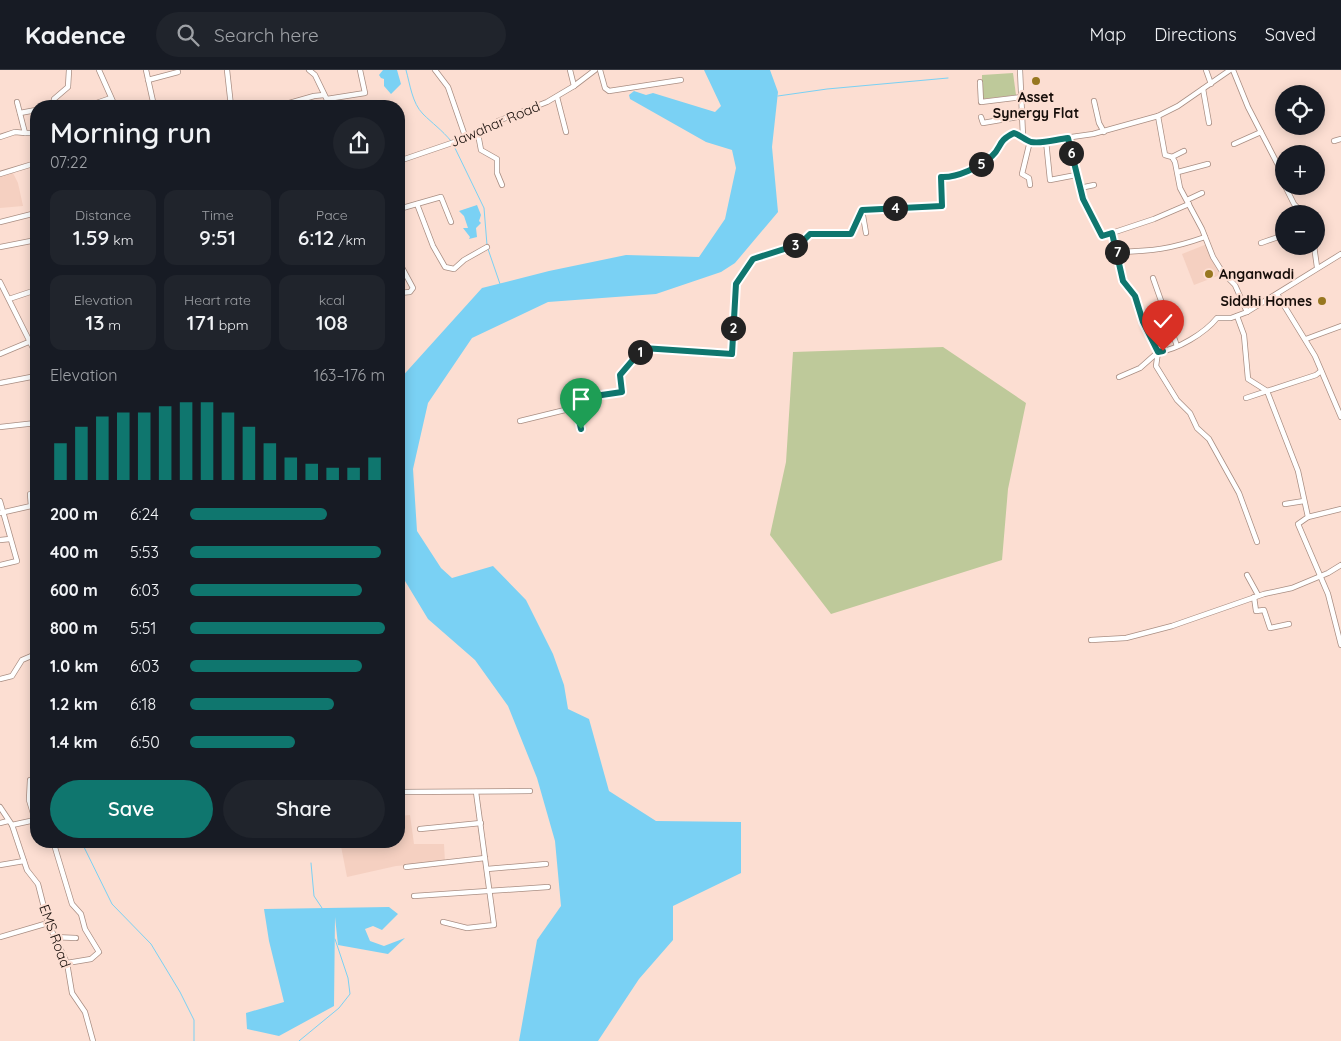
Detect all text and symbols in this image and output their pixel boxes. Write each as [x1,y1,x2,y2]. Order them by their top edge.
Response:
search box [156,12,506,57]
text: Kadence [25,20,126,50]
icon: search [174,21,202,49]
text: Search here [214,23,319,47]
text: Map [1089,23,1126,46]
text: Directions [1154,23,1237,46]
text: Saved [1265,23,1316,46]
marker: Asset Synergy Flat [1030,75,1042,87]
map controls [1275,85,1325,255]
button: locate [1275,85,1325,135]
place label: Asset Synergy Flat [993,88,1079,122]
street label: Jawahar Road [447,97,543,151]
text: Morning run [50,115,211,150]
button: share [333,117,385,169]
pin: 6 [1058,140,1084,166]
text: 6 [1068,144,1075,162]
button: + [1275,145,1325,195]
text: 07:22 [50,152,88,172]
pin: 5 [968,152,994,176]
text: 5 [977,155,986,173]
pin: 4 [882,196,908,220]
text: 4 [891,199,900,217]
button: − [1275,205,1325,255]
text: Distance [75,206,131,224]
text: Time [201,206,234,224]
text: Pace [316,206,348,224]
text: 1.59 [73,224,109,250]
text: 9:51 [199,224,236,250]
text: 6:12 [298,224,334,250]
text: km [109,231,133,249]
text: /km [334,231,366,249]
pin: 3 [782,232,808,258]
text: 3 [792,236,799,254]
pin: 7 [1104,240,1130,264]
text: 7 [1114,243,1121,261]
place label: Anganwadi [1219,265,1294,283]
marker: Anganwadi [1203,268,1215,280]
text: Elevation [74,291,133,309]
text: Heart rate [184,291,251,309]
text: kcal [319,291,345,309]
place label: Siddhi Homes [1221,292,1312,310]
marker: Siddhi Homes [1316,295,1328,307]
pin [1142,300,1184,351]
icon: check [1149,307,1177,335]
text: 13 [85,309,104,335]
text: 171 [187,309,215,335]
text: 108 [316,309,348,335]
text: m [104,316,121,334]
text: bpm [215,316,248,334]
pin: 2 [720,316,746,340]
text: 2 [730,319,737,337]
pin: 1 [628,340,652,364]
text: 1 [638,343,643,361]
text: Elevation [50,365,117,385]
text: 163–176 m [313,365,385,385]
pin [560,378,602,429]
icon: arrive [567,385,595,413]
text: 200 m [50,504,98,524]
text: 6:24 [130,504,159,524]
text: 400 m [50,542,98,562]
text: 5:53 [130,542,159,562]
text: 600 m [50,580,98,600]
text: 6:03 [130,580,160,600]
text: 800 m [50,618,98,638]
text: 5:51 [130,618,156,638]
text: 1.0 km [50,656,98,676]
text: 6:03 [130,656,160,676]
text: 1.2 km [50,694,98,714]
text: 6:18 [130,694,156,714]
text: 1.4 km [50,732,97,752]
text: 6:50 [130,732,160,752]
button: Save [50,780,213,838]
button: Share [223,780,385,838]
street label: EMS Road [35,902,75,970]

